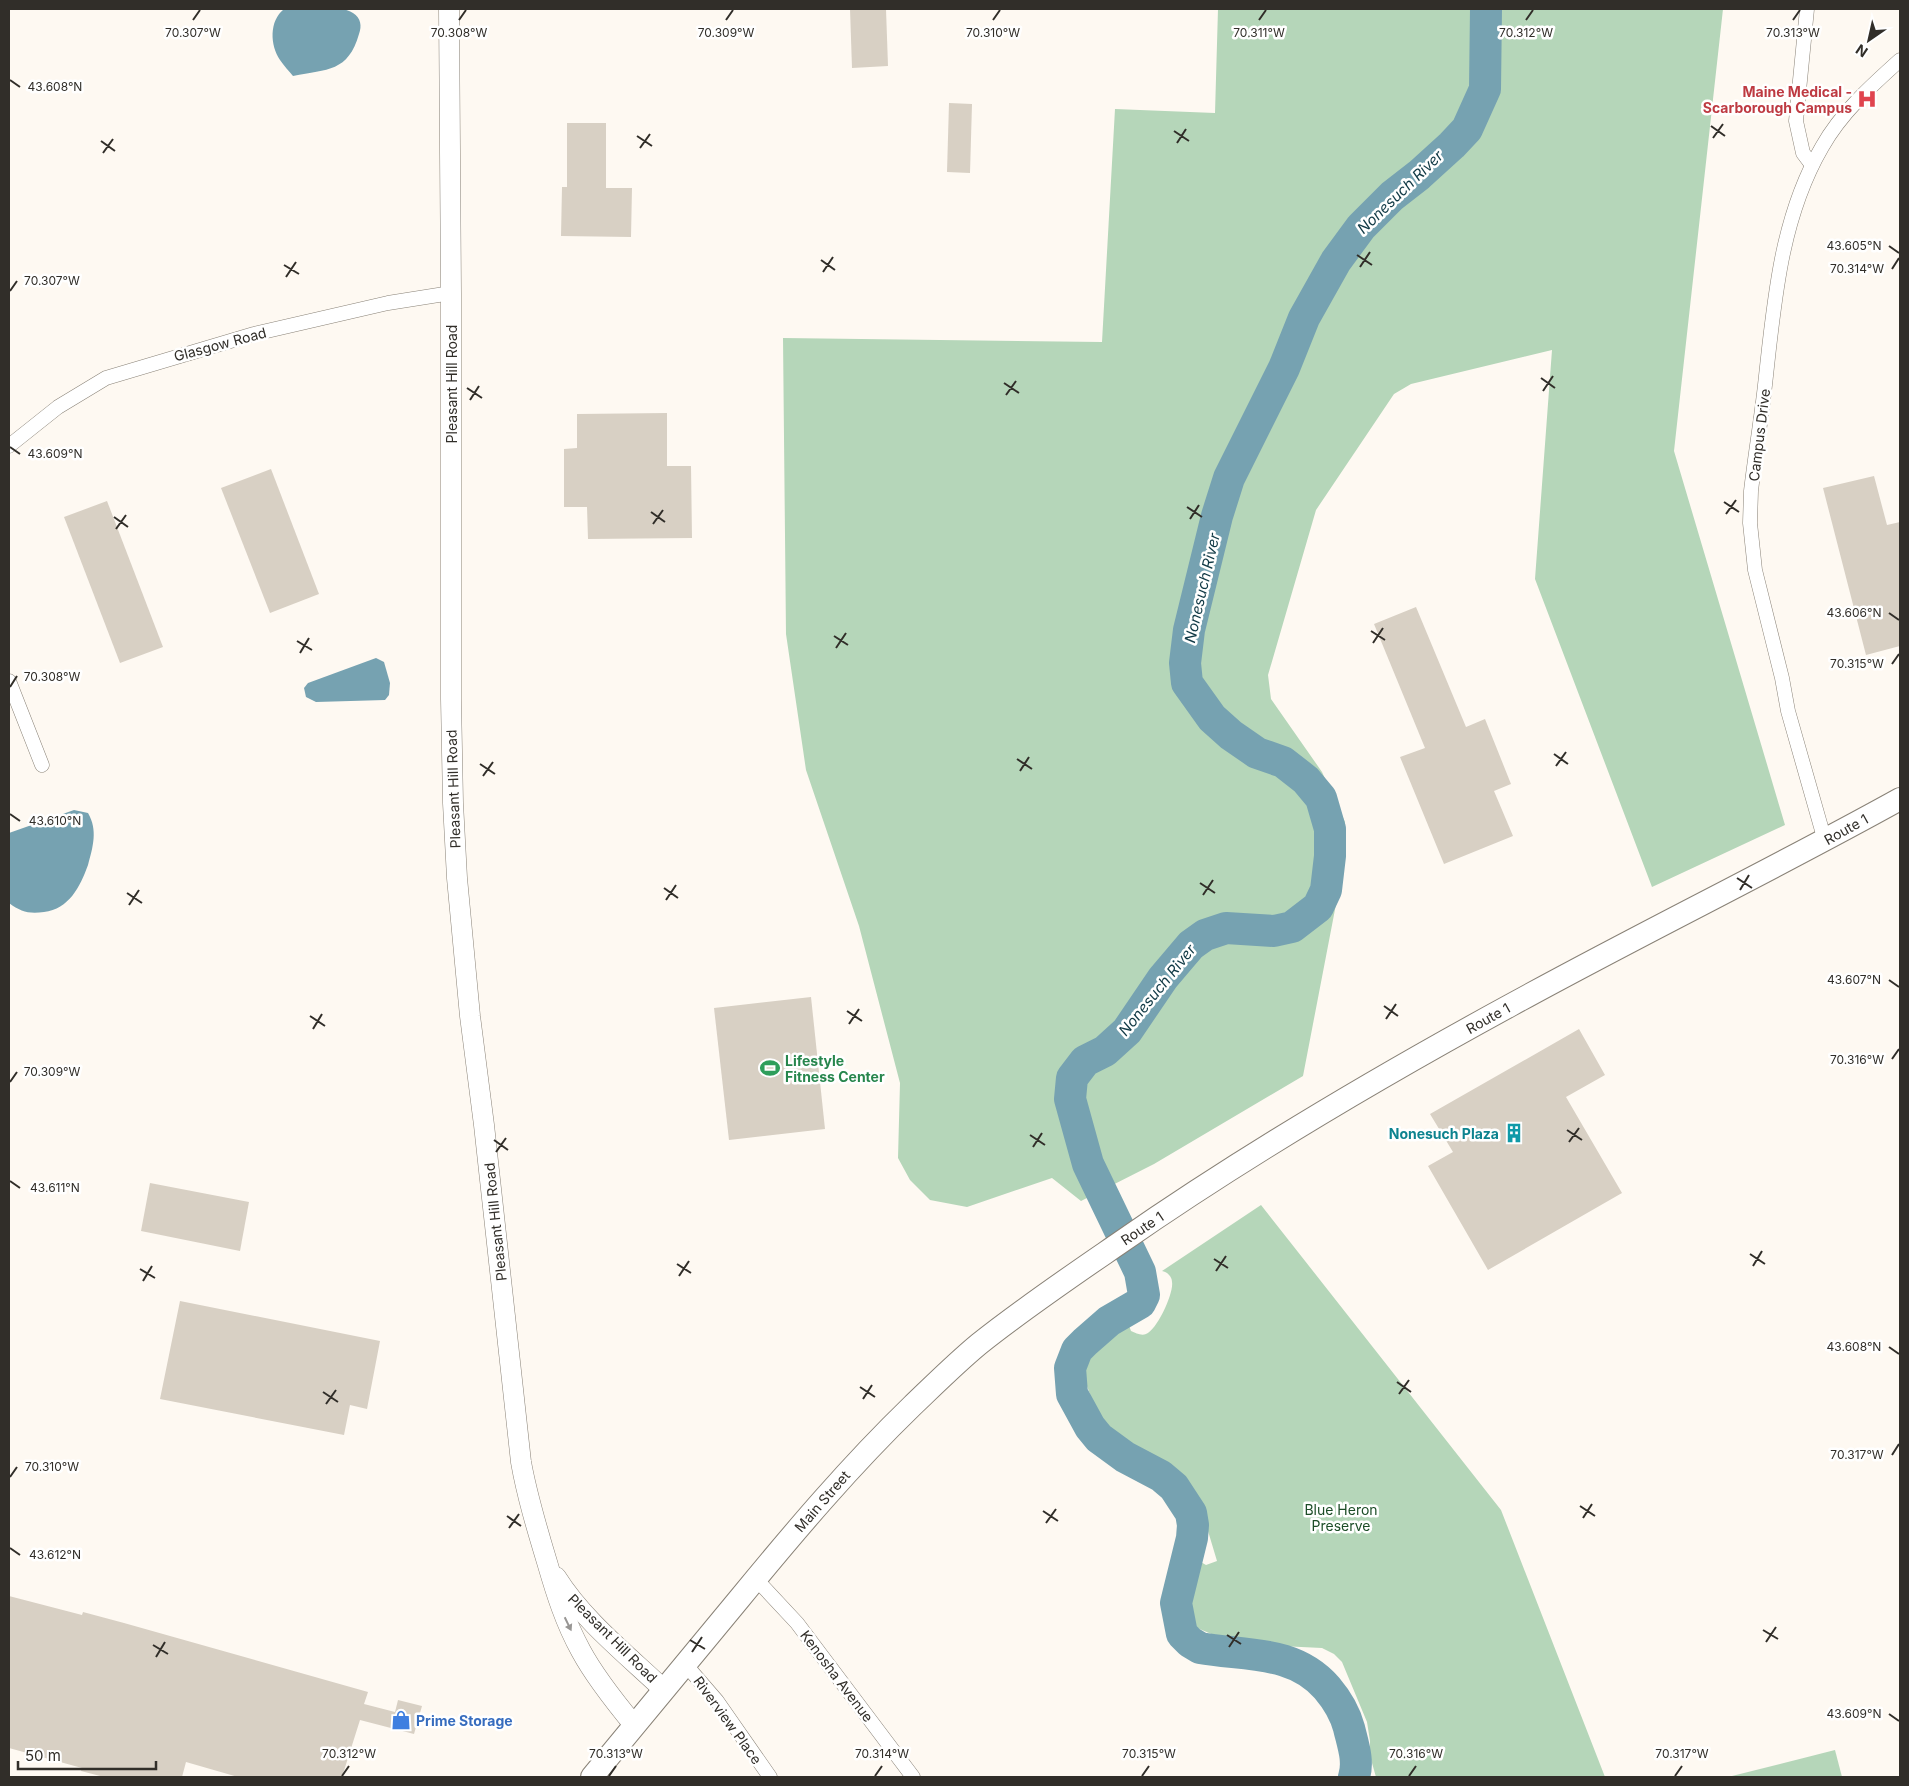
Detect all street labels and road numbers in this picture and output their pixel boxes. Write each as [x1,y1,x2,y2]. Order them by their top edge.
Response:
street label: Glasgow Road [172,323,268,365]
street label: Pleasant Hill Road [443,325,460,443]
street label: Campus Drive [1745,388,1773,482]
street label: Pleasant Hill Road [442,729,464,849]
street label: Route 1 [1821,810,1871,848]
street label: Route 1 [1463,999,1513,1037]
street label: Pleasant Hill Road [480,1162,510,1282]
street label: Route 1 [1117,1208,1167,1248]
street label: Main Street [791,1467,853,1535]
street label: Pleasant Hill Road [565,1590,661,1686]
street label: Kenosha Avenue [797,1627,877,1725]
street label: Riverview Place [690,1673,766,1767]

